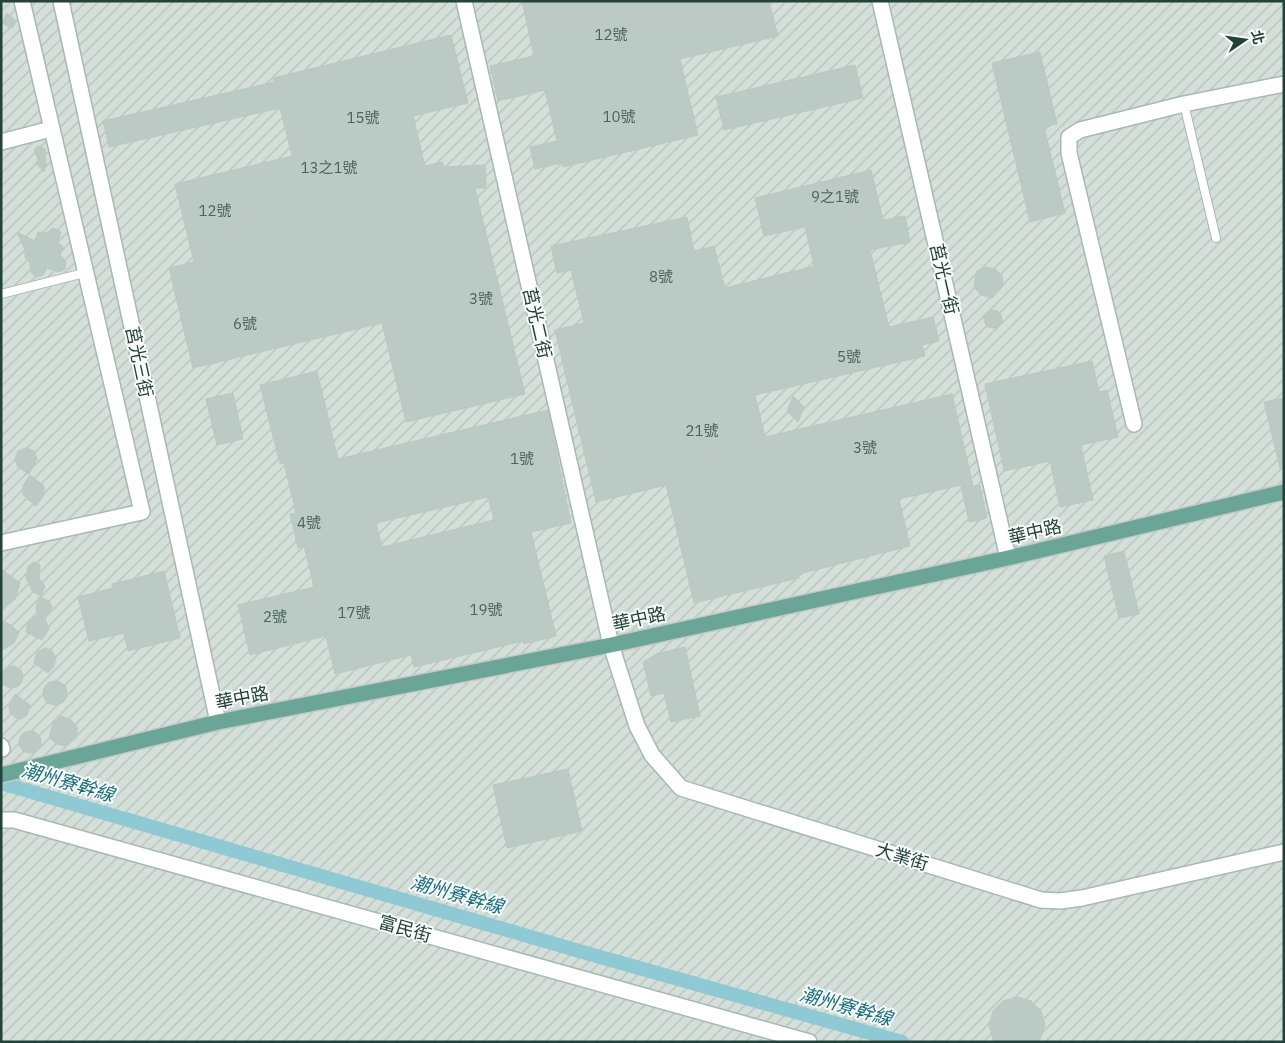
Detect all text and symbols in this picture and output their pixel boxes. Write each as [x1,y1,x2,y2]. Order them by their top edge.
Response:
north arrow [1220,15,1270,65]
house number: 12號 [594,25,628,44]
text: 北 [1247,28,1268,46]
house number: 10號 [602,107,636,126]
house number: 15號 [346,108,380,127]
house number: 13之1號 [300,158,358,177]
house number: 9之1號 [811,187,859,206]
house number: 12號 [198,201,232,220]
street label: 莒光一街 [925,241,964,317]
house number: 8號 [649,267,673,286]
street label: 莒光二街 [518,285,557,361]
house number: 3號 [469,289,493,308]
house number: 6號 [233,314,257,333]
street label: 莒光三街 [121,324,158,400]
house number: 5號 [837,347,861,366]
house number: 21號 [685,421,719,440]
house number: 3號 [853,438,877,457]
house number: 1號 [510,449,534,468]
house number: 4號 [297,513,321,532]
street label: 華中路 [1006,514,1064,549]
house number: 19號 [469,600,503,619]
street label: 華中路 [610,602,668,635]
house number: 17號 [337,603,371,622]
house number: 2號 [263,607,287,626]
street label: 華中路 [213,681,271,714]
water label: 潮州寮幹線 [19,757,119,807]
street label: 大業街 [873,838,931,875]
water label: 潮州寮幹線 [408,869,508,919]
street label: 富民街 [376,910,434,947]
water label: 潮州寮幹線 [797,981,897,1031]

